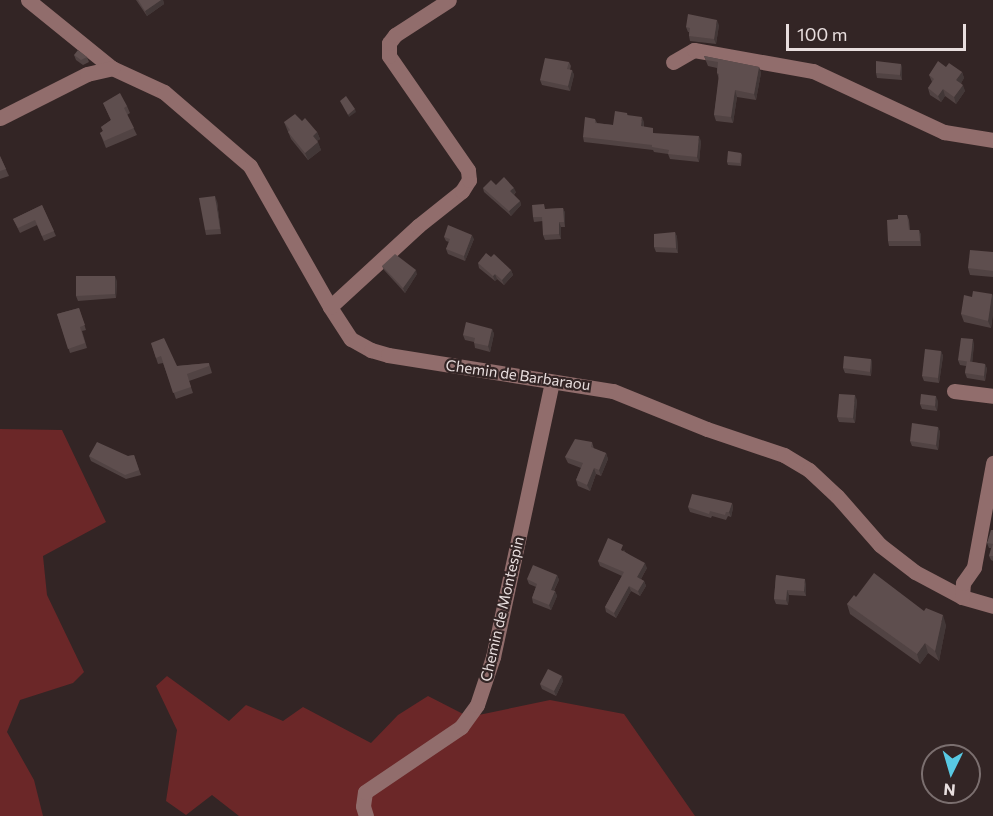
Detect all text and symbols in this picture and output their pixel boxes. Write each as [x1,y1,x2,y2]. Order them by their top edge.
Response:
scale bar [789,12,969,50]
text: 100 m [797,23,847,45]
street label: Chemin de Barbaraou [445,356,591,394]
street label: Chemin de Montespin [477,535,527,683]
north arrow [921,744,981,804]
text: N [943,780,956,800]

